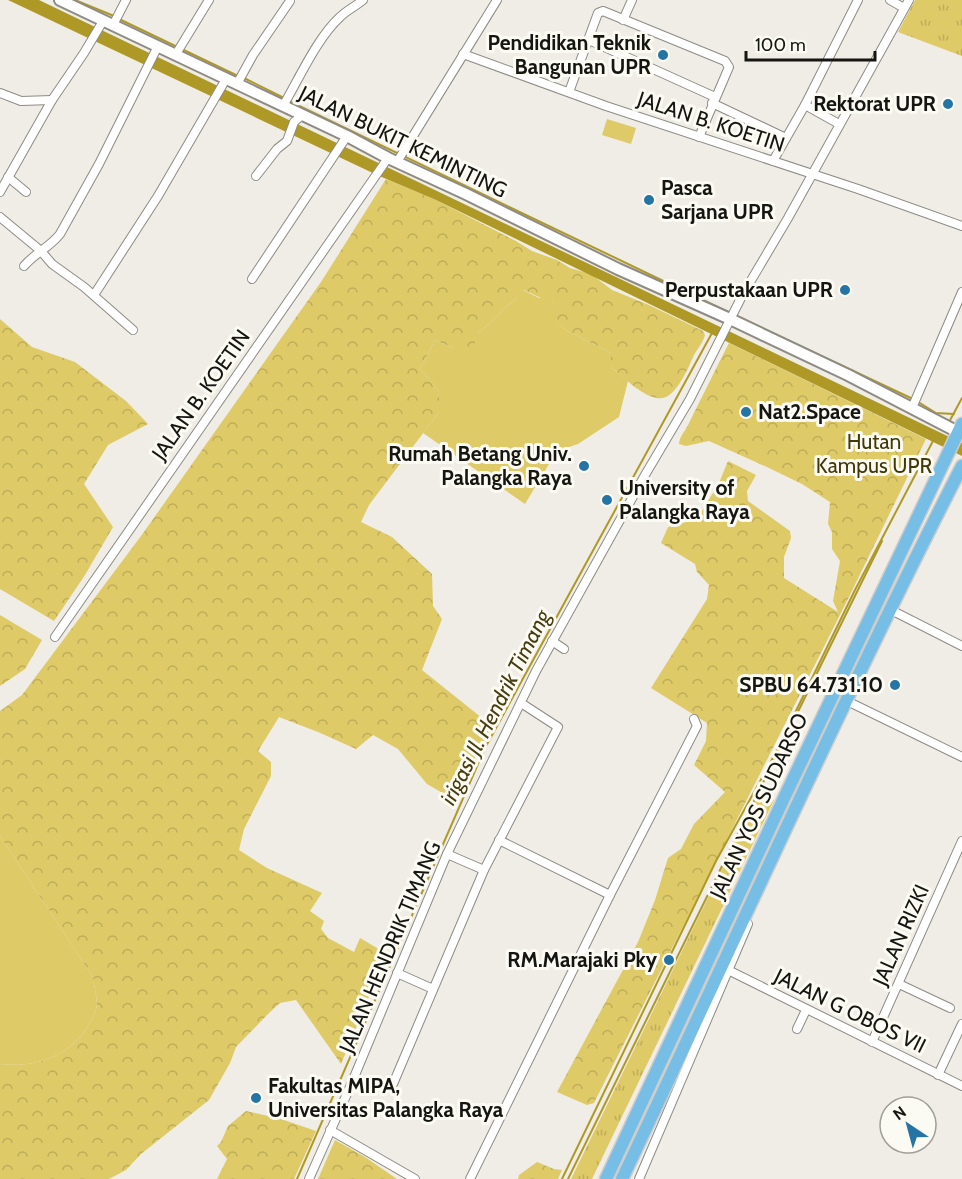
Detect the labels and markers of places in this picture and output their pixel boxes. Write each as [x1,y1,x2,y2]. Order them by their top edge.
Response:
place label: Pendidikan Teknik Bangunan UPR [487,30,652,79]
marker: Pendidikan Teknik Bangunan UPR [656,48,670,62]
place label: Rektorat UPR [813,91,936,116]
marker: Rektorat UPR [941,97,955,111]
place label: Pasca Sarjana UPR [661,175,774,224]
marker: Pasca Sarjana UPR [642,193,656,207]
place label: Perpustakaan UPR [665,277,833,302]
marker: Perpustakaan UPR [838,283,852,297]
place label: Nat2.Space [758,399,861,424]
marker: Nat2.Space [739,405,753,419]
place label: Rumah Betang Univ. Palangka Raya [388,441,573,490]
marker: Rumah Betang Univ. Palangka Raya [577,459,591,473]
place label: University of Palangka Raya [619,475,750,524]
marker: University of Palangka Raya [600,493,614,507]
place label: SPBU 64.731.10 [739,672,883,697]
marker: SPBU 64.731.10 [888,678,902,692]
place label: RM.Marajaki Pky [507,947,658,972]
marker: RM.Marajaki Pky [662,953,676,967]
place label: Fakultas MIPA, Universitas Palangka Raya [268,1073,504,1122]
marker: Fakultas MIPA, Universitas Palangka Raya [249,1091,263,1105]

